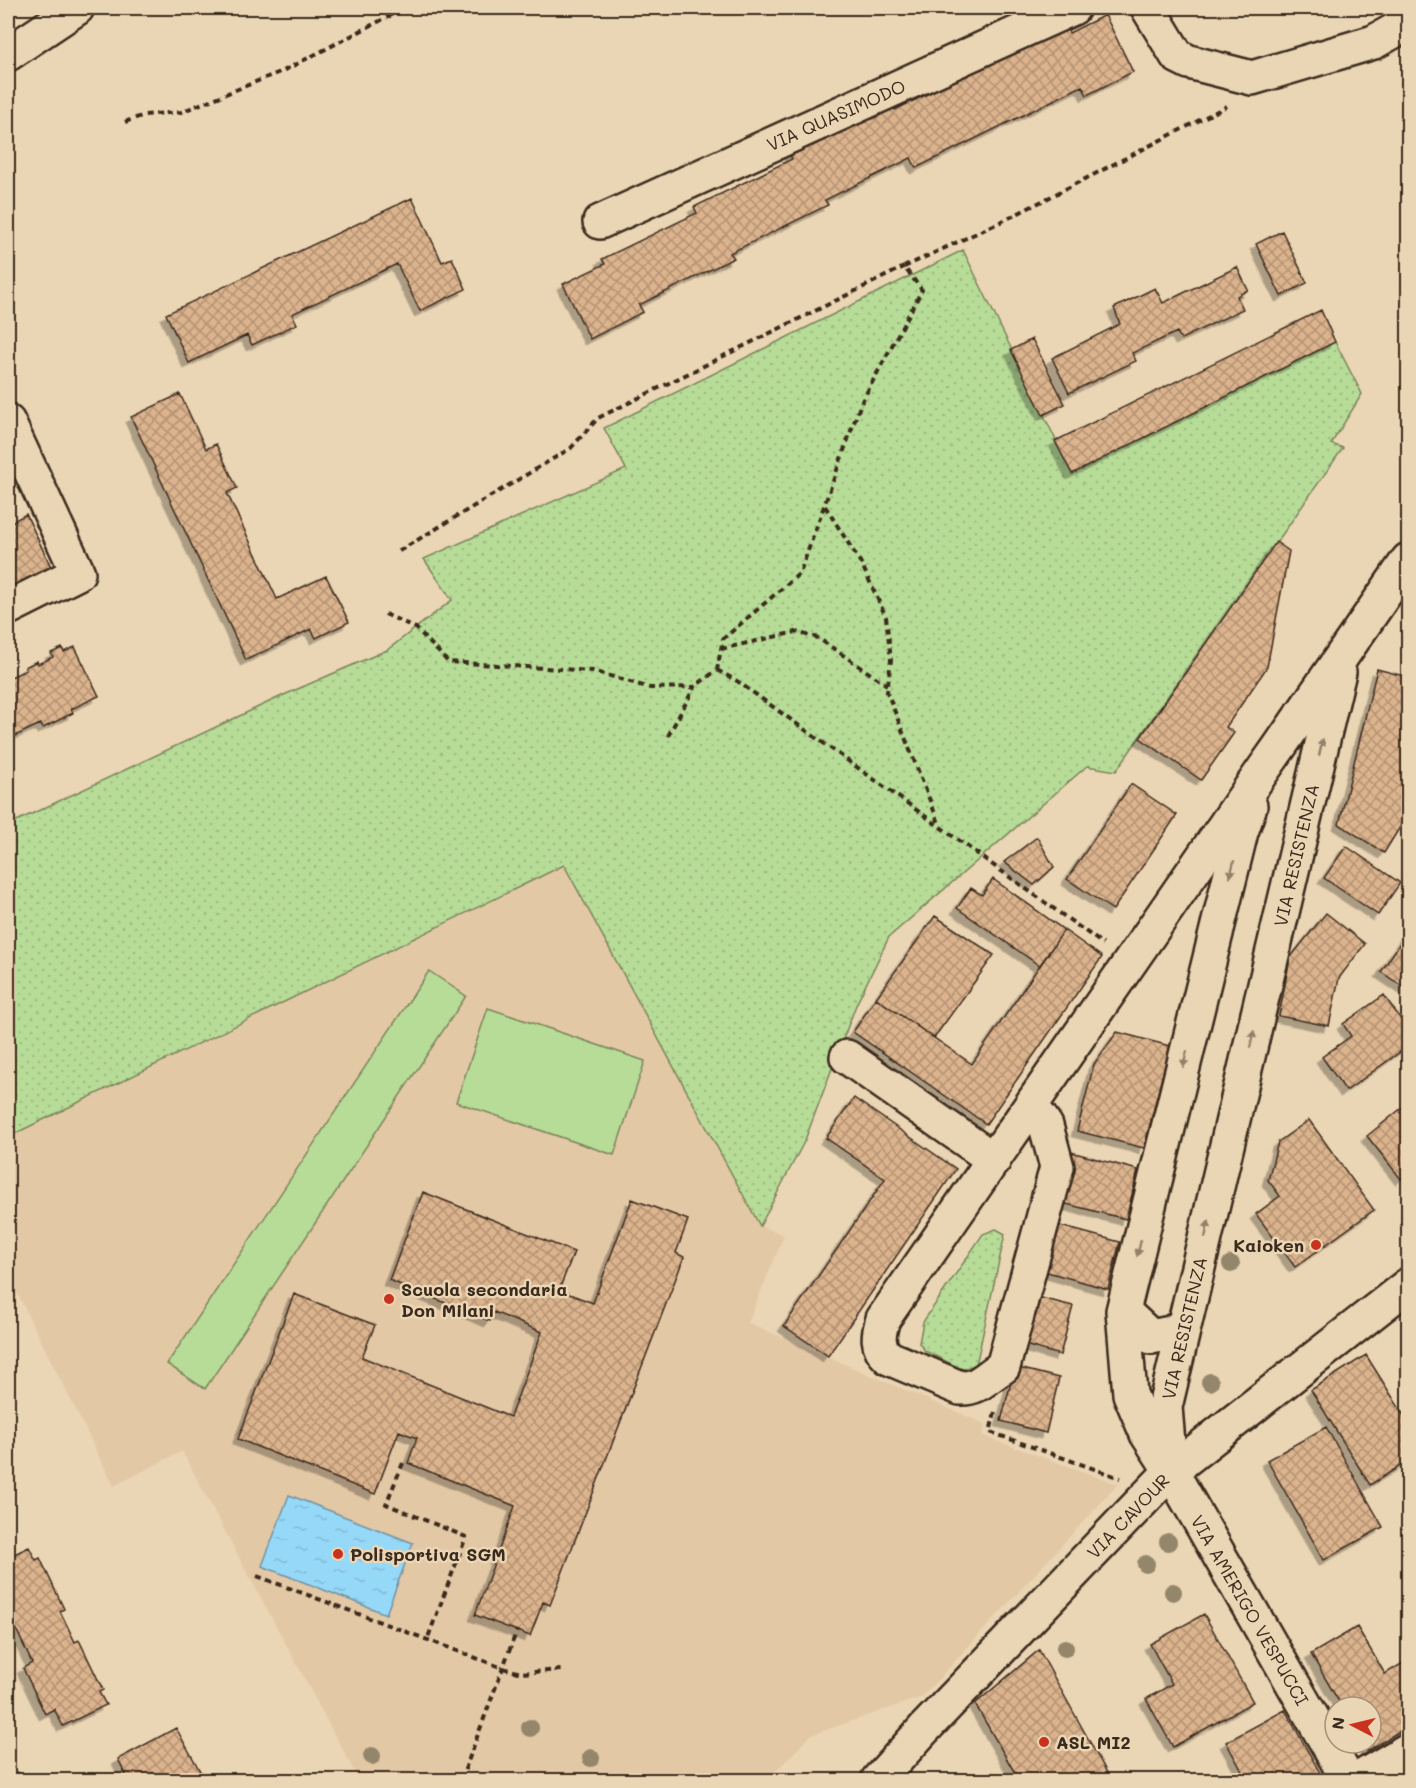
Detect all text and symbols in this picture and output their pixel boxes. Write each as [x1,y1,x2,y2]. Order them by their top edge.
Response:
street label: VIA QUASIMODO [763,74,909,156]
one-way arrow [1317,738,1327,757]
street label: VIA RESISTENZA [1268,781,1324,929]
one-way arrow [1226,860,1236,879]
one-way arrow [1248,1030,1258,1049]
one-way arrow [1180,1049,1190,1068]
one-way arrow [1203,1220,1213,1238]
place label: Kaioken [1233,1233,1304,1257]
marker: Kaioken [1309,1238,1323,1252]
one-way arrow [1133,1239,1143,1257]
street label: VIA RESISTENZA [1156,1254,1212,1402]
place label: Scuola secondaria Don Milani [401,1277,567,1322]
marker: Scuola secondaria Don Milani [382,1292,396,1306]
street label: VIA CAVOUR [1081,1468,1175,1564]
street label: VIA AMERIGO VESPUCCI [1186,1510,1314,1710]
place label: Polisportiva SGM [350,1542,506,1566]
marker: Polisportiva SGM [331,1547,345,1561]
north arrow [1323,1695,1383,1755]
text: N [1326,1716,1349,1730]
place label: ASL MI2 [1056,1730,1131,1754]
marker: ASL MI2 [1037,1735,1051,1749]

